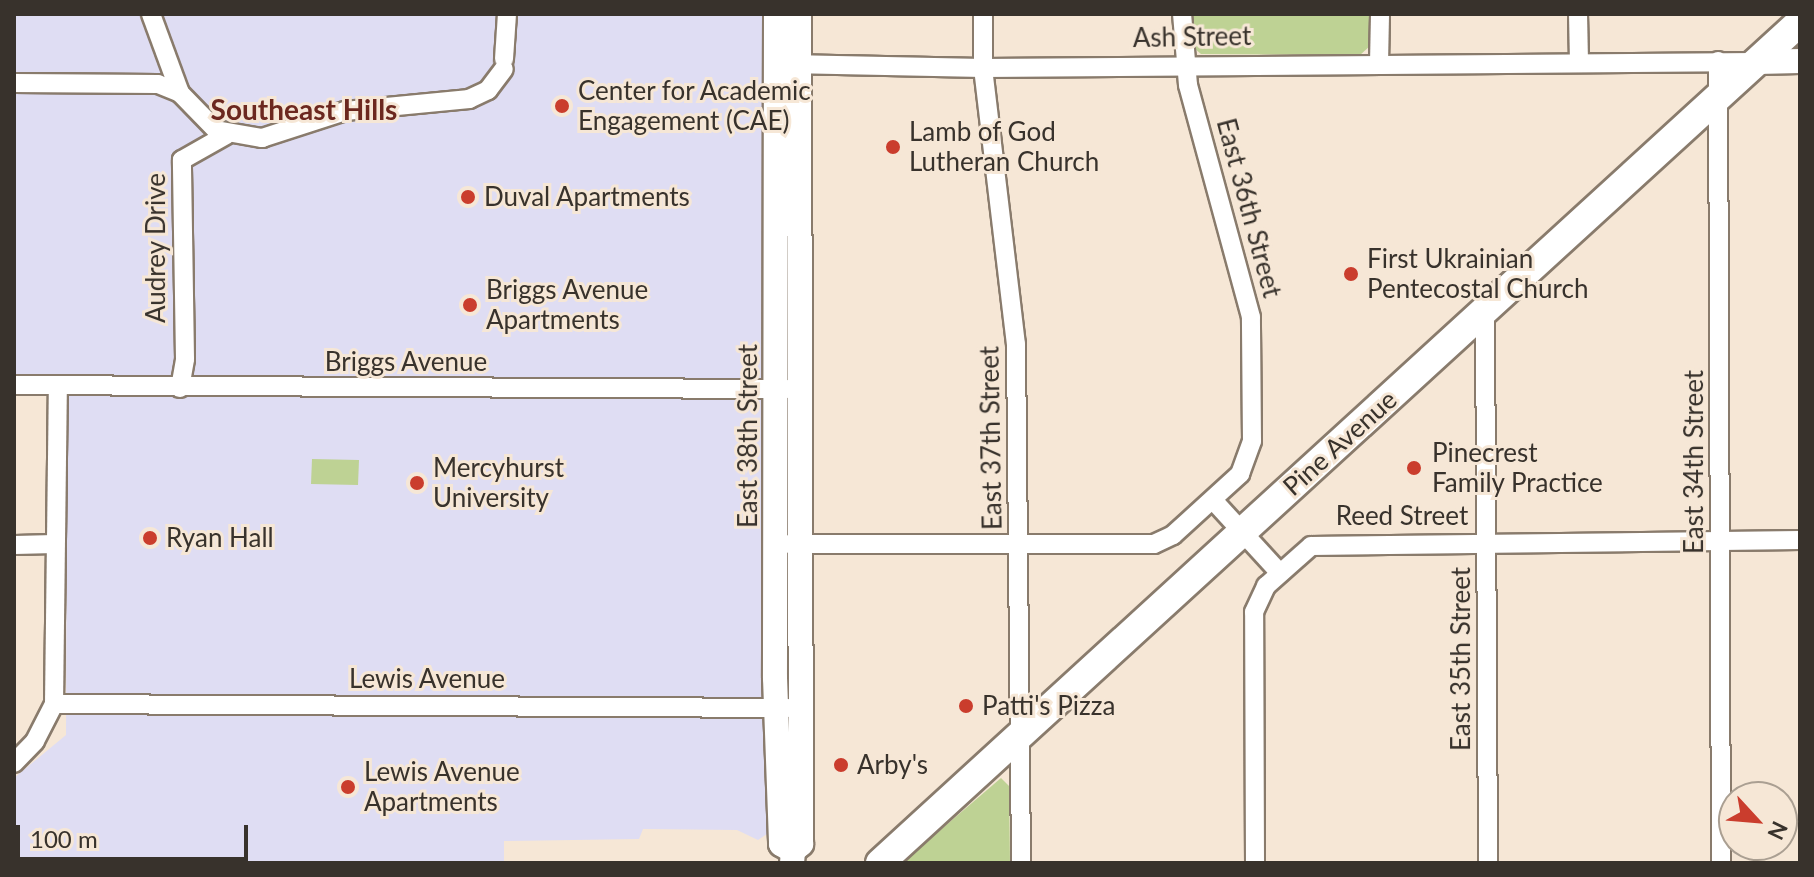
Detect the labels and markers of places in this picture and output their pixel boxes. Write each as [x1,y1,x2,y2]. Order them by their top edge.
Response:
place label: Center for Academic Engagement (CAE) [578,75,813,136]
marker: Center for Academic Engagement (CAE) [553,97,571,115]
place label: Lamb of God Lutheran Church [909,116,1099,178]
marker: Lamb of God Lutheran Church [884,138,902,156]
place label: Duval Apartments [484,181,691,213]
marker: Duval Apartments [459,188,477,206]
place label: First Ukrainian Pentecostal Church [1367,243,1588,304]
marker: First Ukrainian Pentecostal Church [1342,265,1360,283]
place label: Briggs Avenue Apartments [486,274,649,336]
marker: Briggs Avenue Apartments [461,296,479,314]
place label: Pinecrest Family Practice [1432,437,1603,498]
place label: Mercyhurst University [433,452,564,514]
marker: Pinecrest Family Practice [1403,457,1425,479]
marker: Mercyhurst University [408,474,426,492]
place label: Ryan Hall [166,522,274,554]
marker: Ryan Hall [141,529,159,547]
place label: Patti's Pizza [982,690,1115,722]
marker: Patti's Pizza [957,697,975,715]
place label: Arby's [857,749,928,781]
place label: Lewis Avenue Apartments [364,756,521,818]
marker: Arby's [832,756,850,774]
marker: Lewis Avenue Apartments [339,778,357,796]

